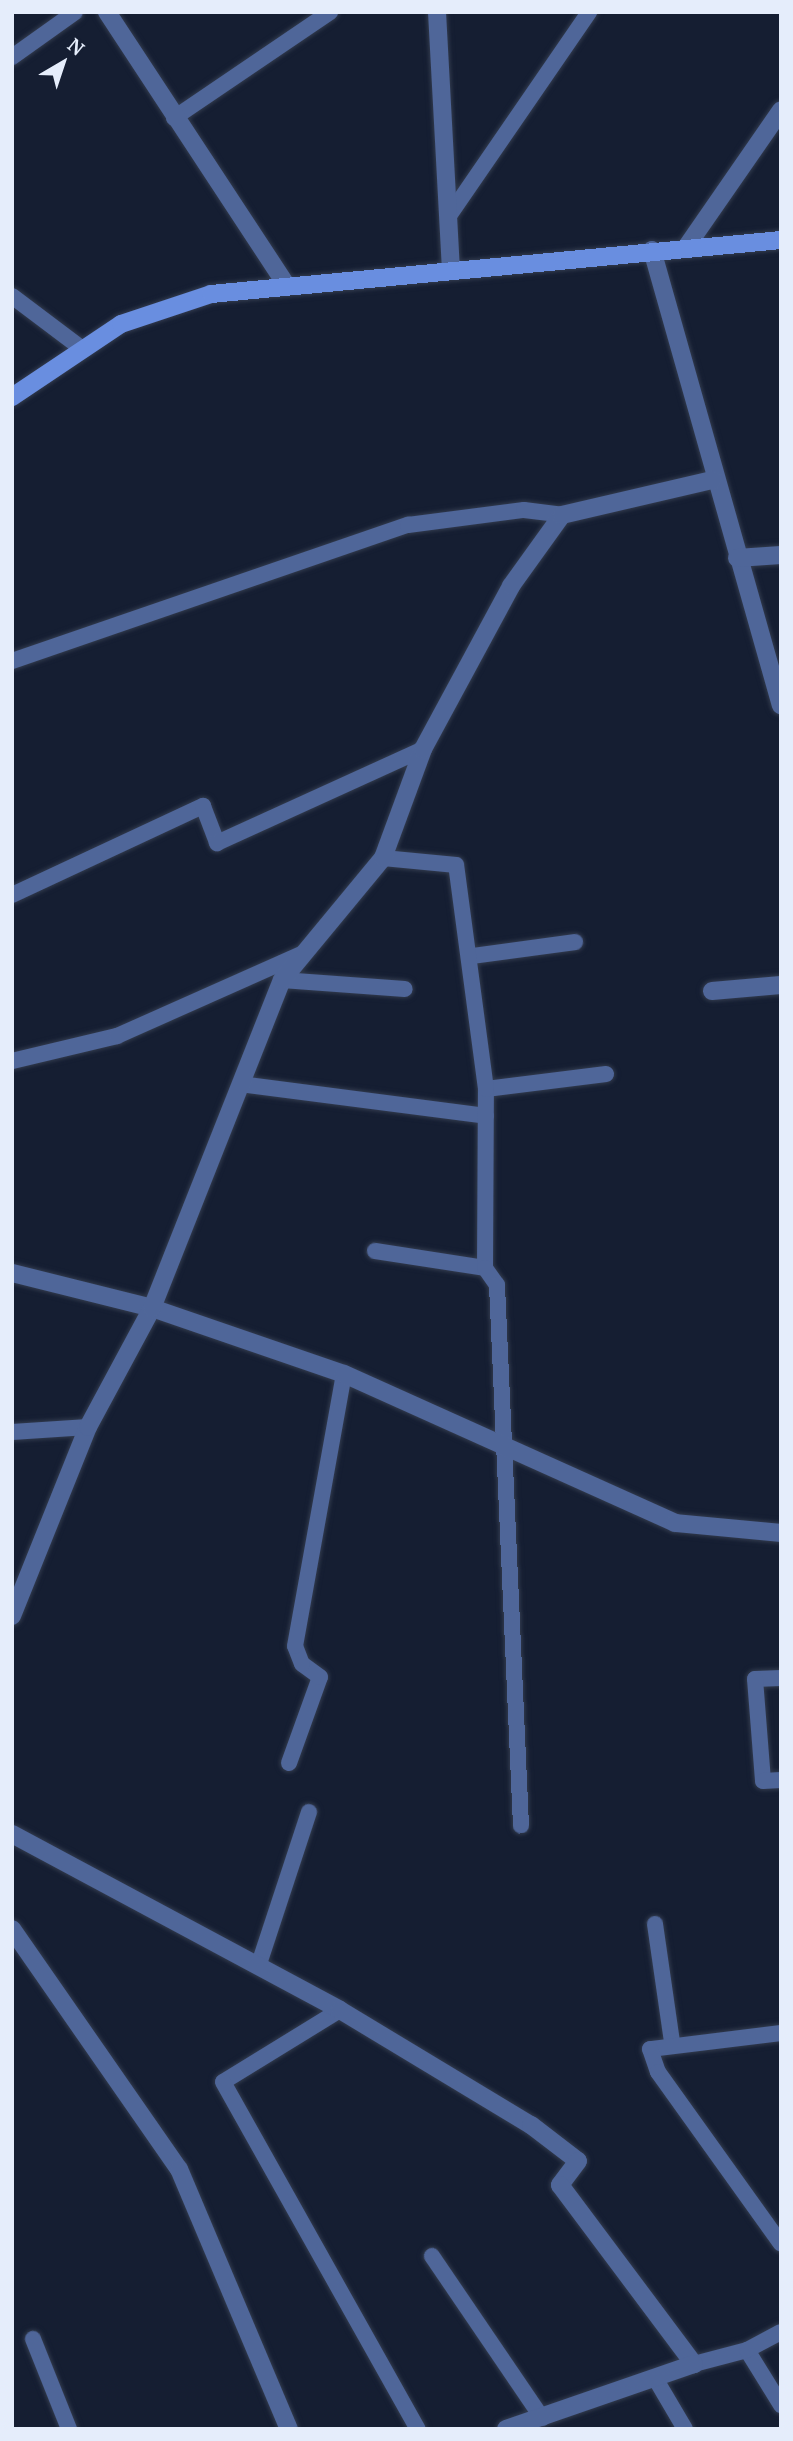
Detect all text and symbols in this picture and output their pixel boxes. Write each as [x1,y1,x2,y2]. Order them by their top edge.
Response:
north arrow [28,28,98,98]
text: N [63,32,90,61]

